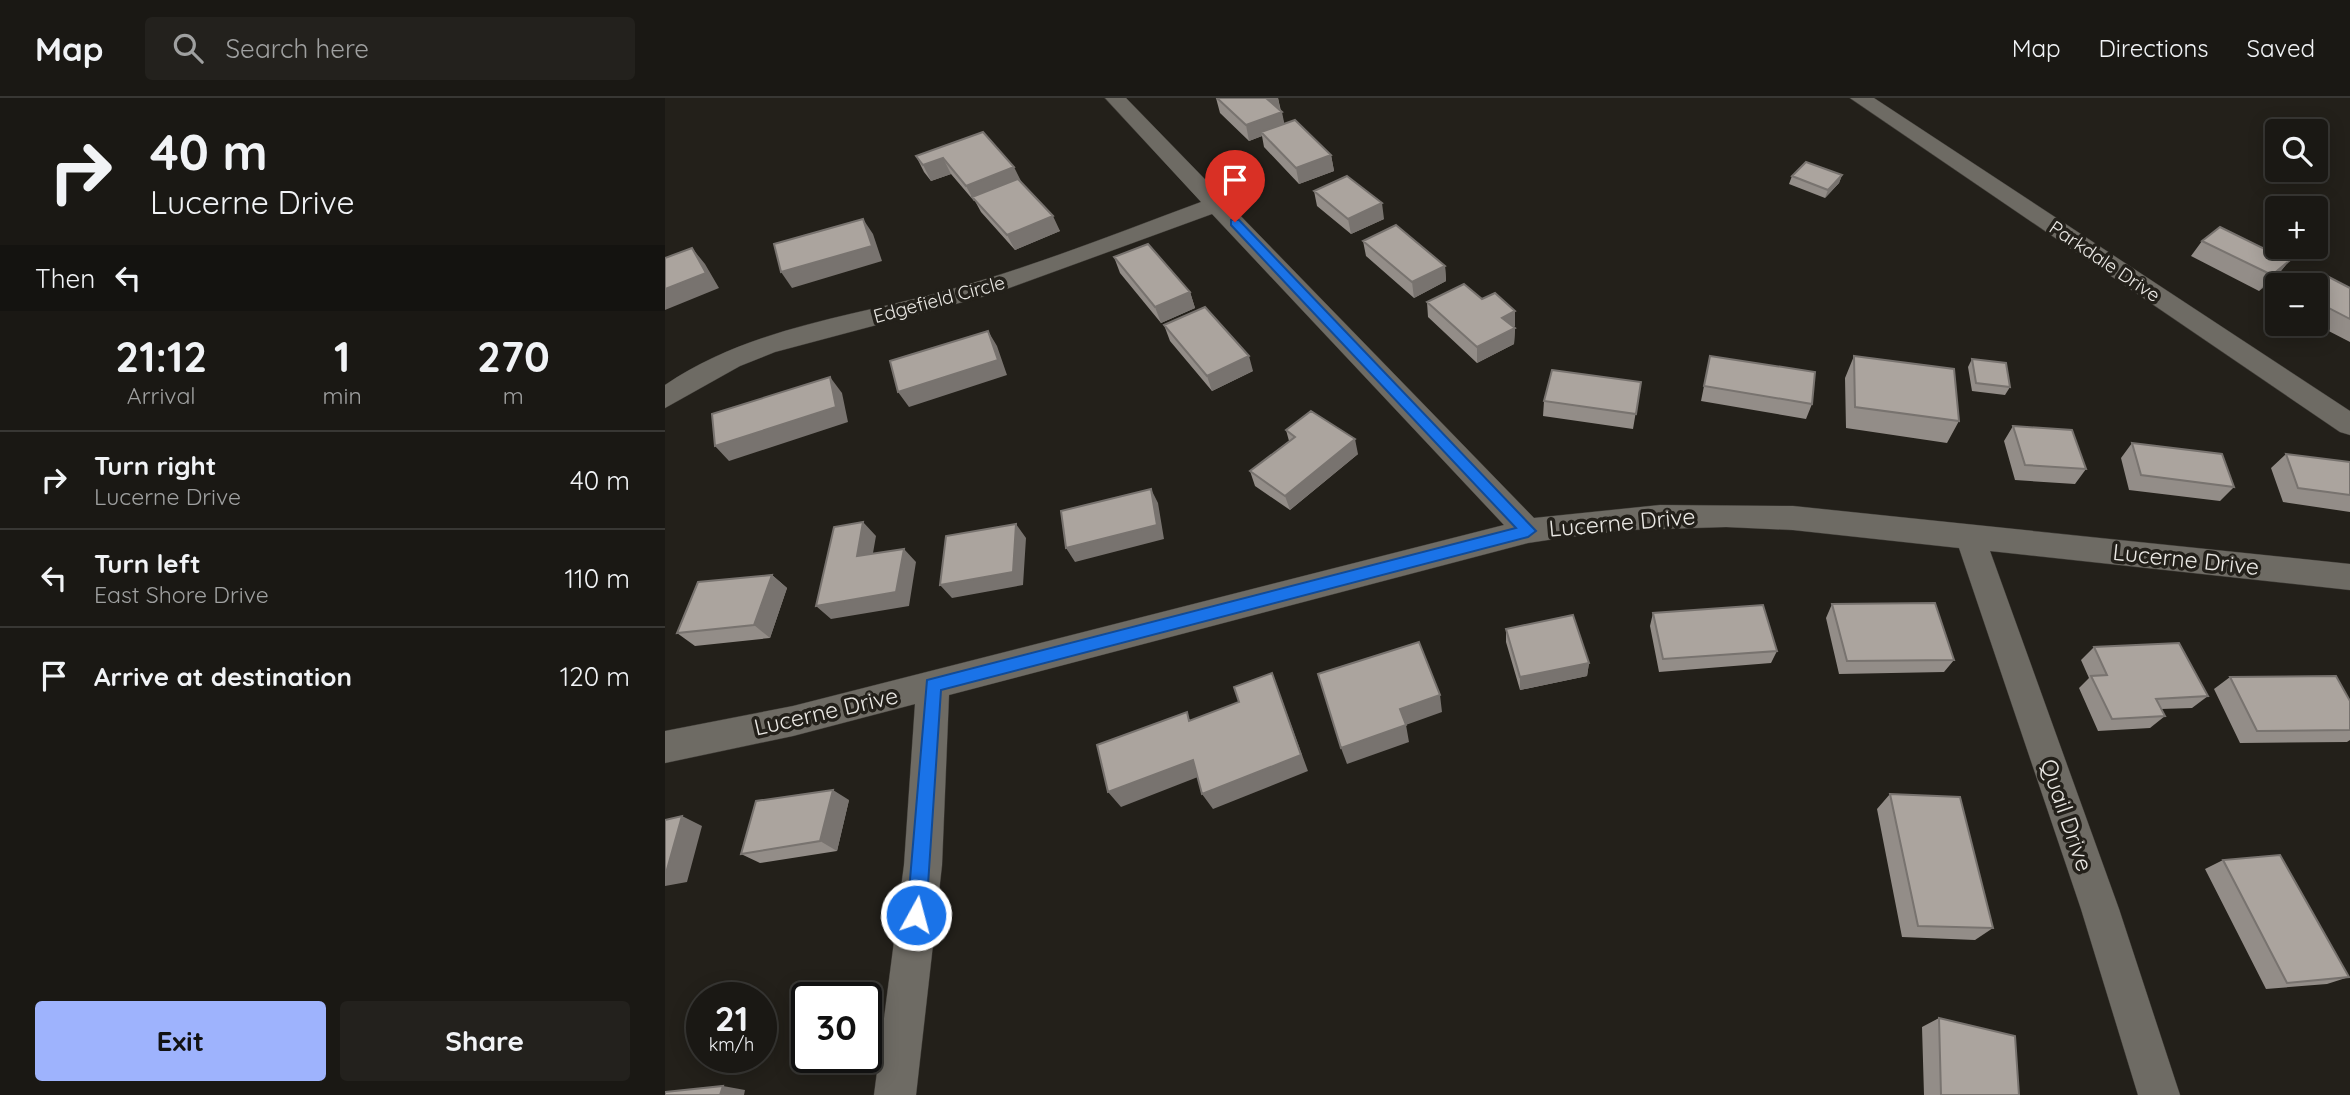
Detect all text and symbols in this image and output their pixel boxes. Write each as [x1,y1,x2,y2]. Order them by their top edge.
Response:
search box [145,17,635,80]
text: Map [35,28,103,69]
icon: search [169,29,207,67]
text: Search here [225,32,369,65]
text: Map [2012,33,2061,63]
text: Directions [2099,33,2209,63]
text: Saved [2247,33,2315,63]
map controls [2265,119,2328,336]
button: search [2265,119,2328,182]
text: 40 m [150,121,268,182]
icon: right [35,126,126,217]
pin [1205,150,1265,222]
icon: arrive [1216,161,1254,199]
text: Lucerne Drive [150,182,355,222]
button: + [2265,196,2328,259]
street label: Parkdale Drive [2045,215,2165,307]
icon: left [109,259,147,297]
text: Then [35,262,95,295]
street label: Edgefield Circle [871,270,1007,328]
button: − [2265,273,2328,336]
text: 21:12 [115,330,207,383]
text: 1 [334,330,350,383]
text: 270 [477,330,550,383]
text: Arrival [127,381,196,410]
text: min [322,381,362,410]
text: m [503,381,524,410]
text: Turn right [94,449,216,482]
icon: right [35,461,73,499]
text: 40 m [570,464,630,497]
text: Lucerne Drive [94,482,241,511]
street label: Lucerne Drive [1548,501,1696,543]
street label: Lucerne Drive [2111,537,2261,581]
text: Turn left [94,547,201,580]
icon: left [35,559,73,597]
text: 110 m [564,562,630,595]
text: East Shore Drive [94,580,269,609]
icon: arrive [35,657,73,695]
text: Arrive at destination [94,660,352,693]
text: 120 m [560,660,630,693]
street label: Lucerne Drive [751,680,901,742]
street label: Quail Drive [2034,755,2100,875]
position arrow [879,878,953,952]
speed limit sign: 30 [791,982,882,1073]
text: 21 [715,996,748,1040]
button: Exit [35,1001,326,1081]
button: Share [340,1001,630,1081]
text: km/h [709,1033,754,1056]

